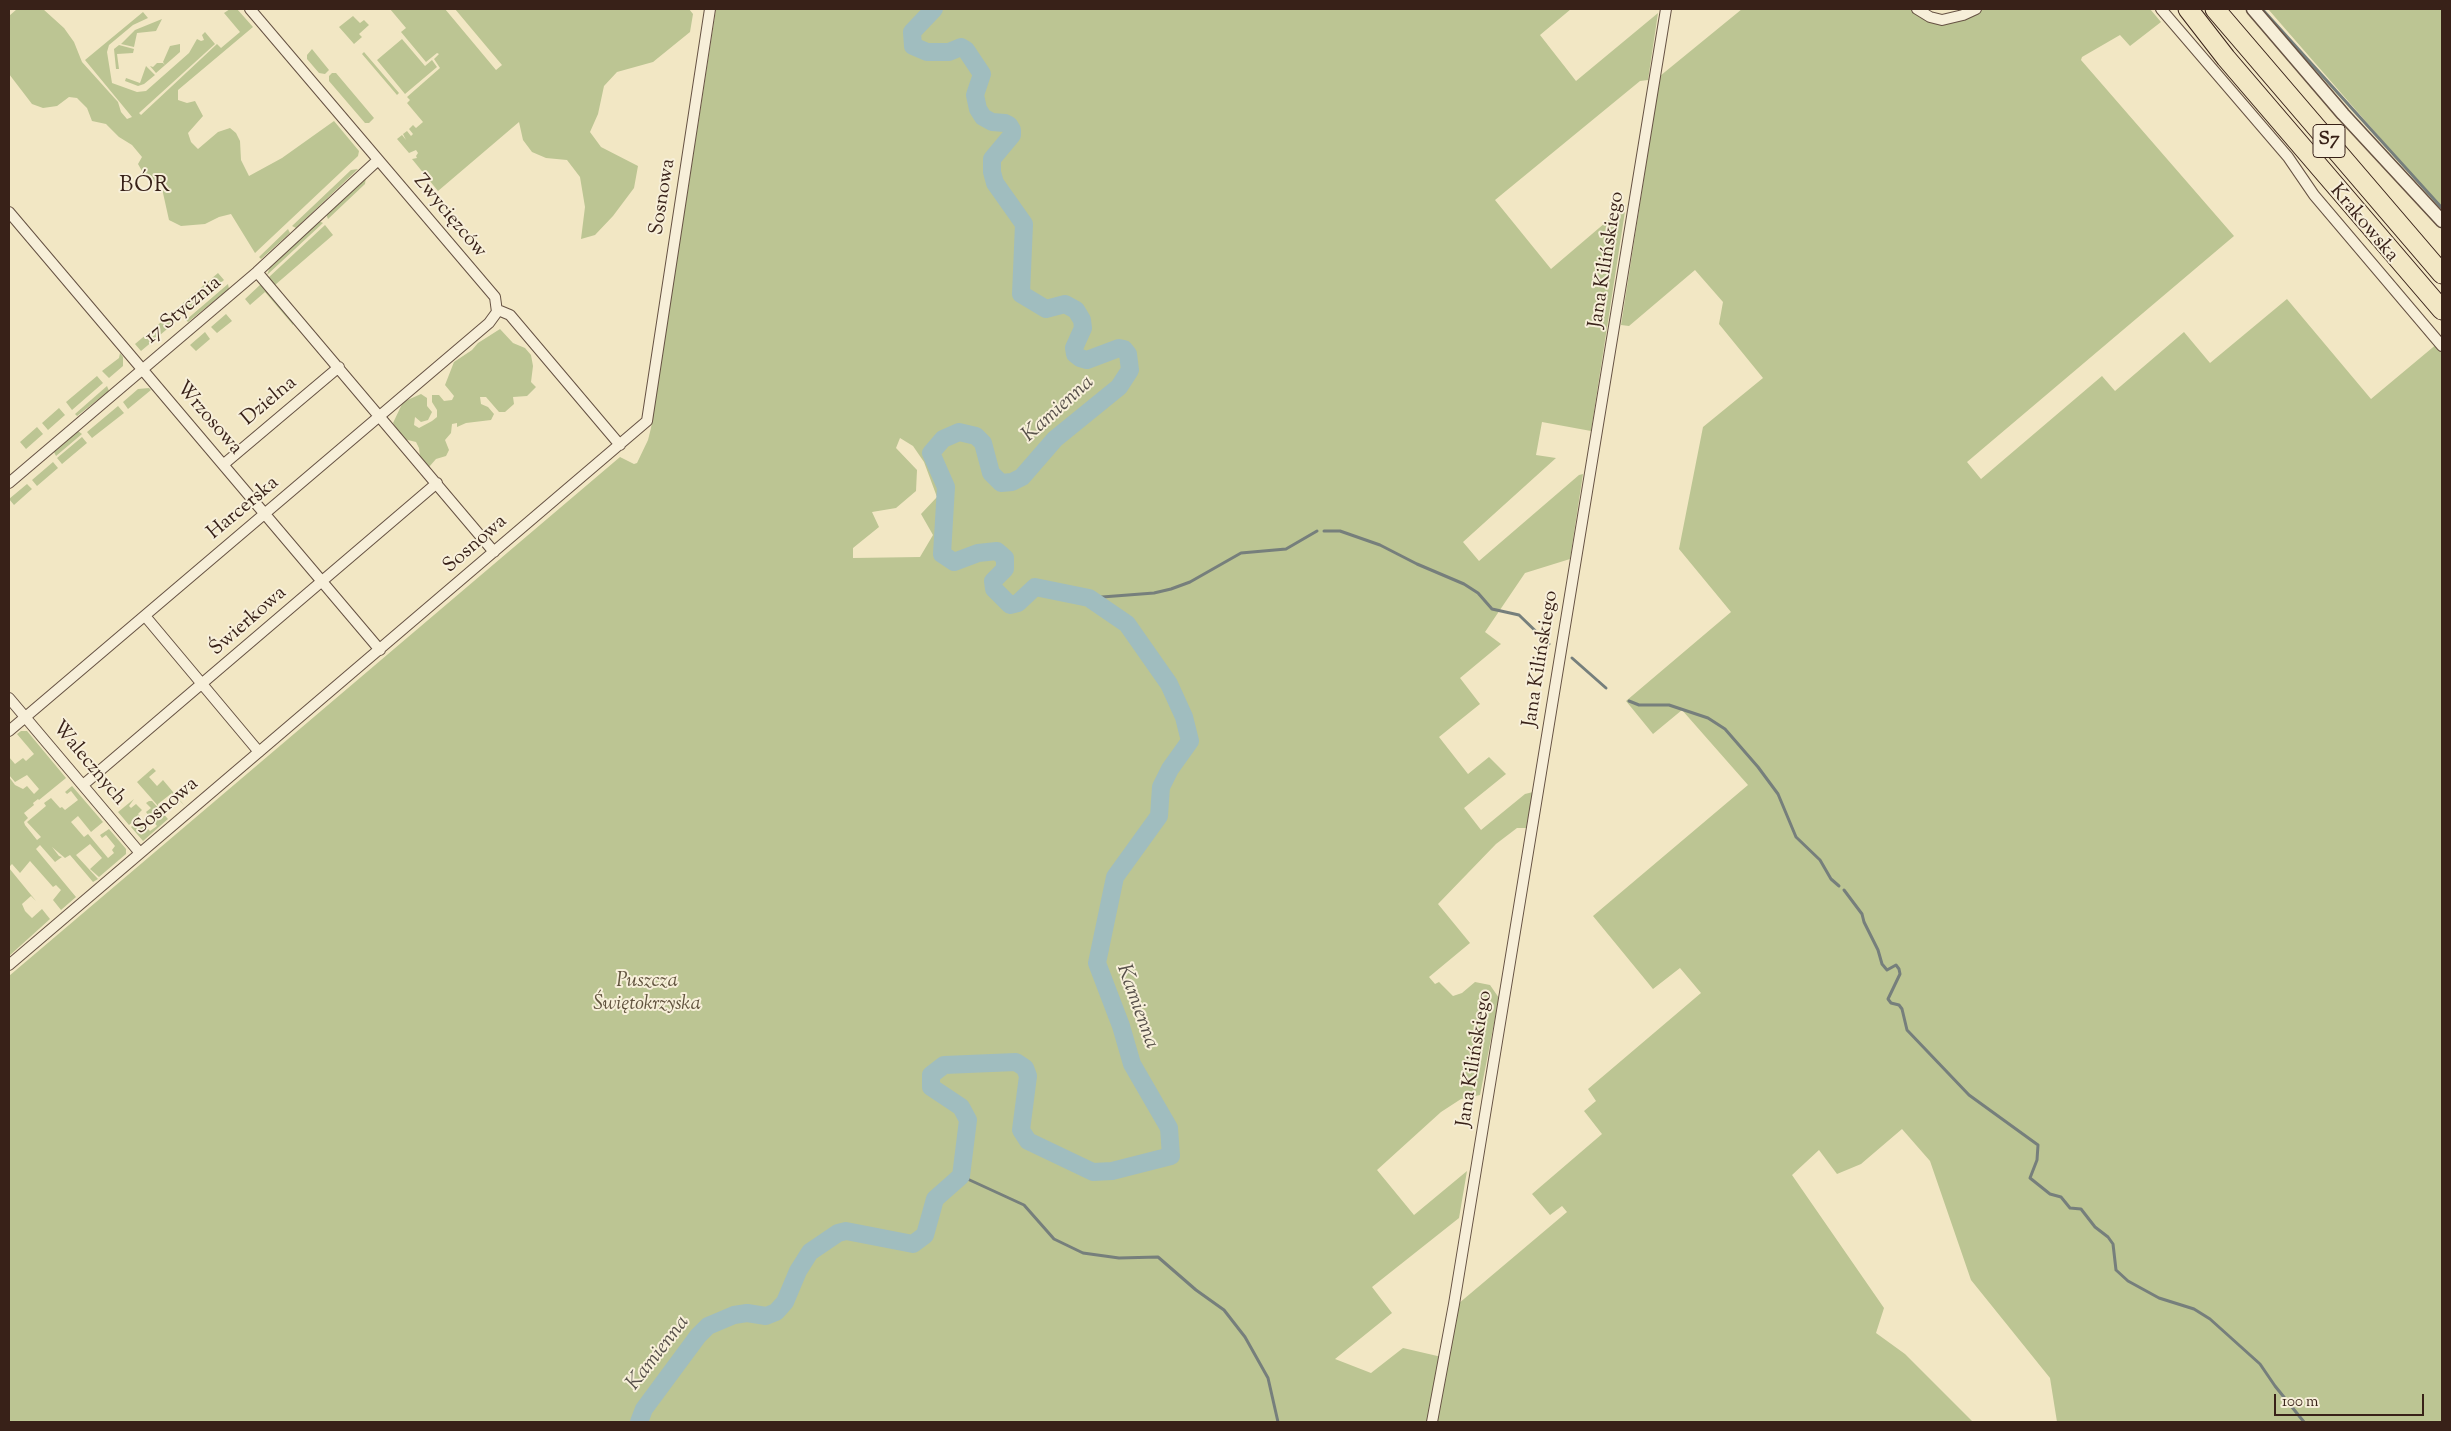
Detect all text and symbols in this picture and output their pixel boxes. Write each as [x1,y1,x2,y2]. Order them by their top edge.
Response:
road number: S7 [2313,124,2345,158]
street label: Sosnowa [646,157,682,237]
street label: Zwycięzców [407,170,491,264]
district label: BÓR [119,174,171,200]
street label: Krakowska [2323,180,2403,268]
street label: Jana Kilińskiego [1585,190,1631,330]
street label: 17 Stycznia [141,272,227,350]
water label: Kamienna [1018,371,1100,449]
street label: Dzielna [237,372,303,432]
street label: Wrzosowa [170,377,246,461]
street label: Harcerska [203,472,285,546]
street label: Sosnowa [439,511,513,579]
street label: Świerkowa [206,582,292,662]
street label: Jana Kilińskiego [1519,589,1565,729]
street label: Walecznych [46,717,130,811]
street label: Sosnowa [130,773,204,841]
water label: Kamienna [1109,961,1163,1053]
park label: Puszcza Świętokrzyska [593,971,701,1018]
street label: Jana Kilińskiego [1453,989,1499,1129]
water label: Kamienna [622,1312,696,1396]
scale bar [2276,1384,2426,1416]
text: 100 m [2282,1392,2318,1413]

